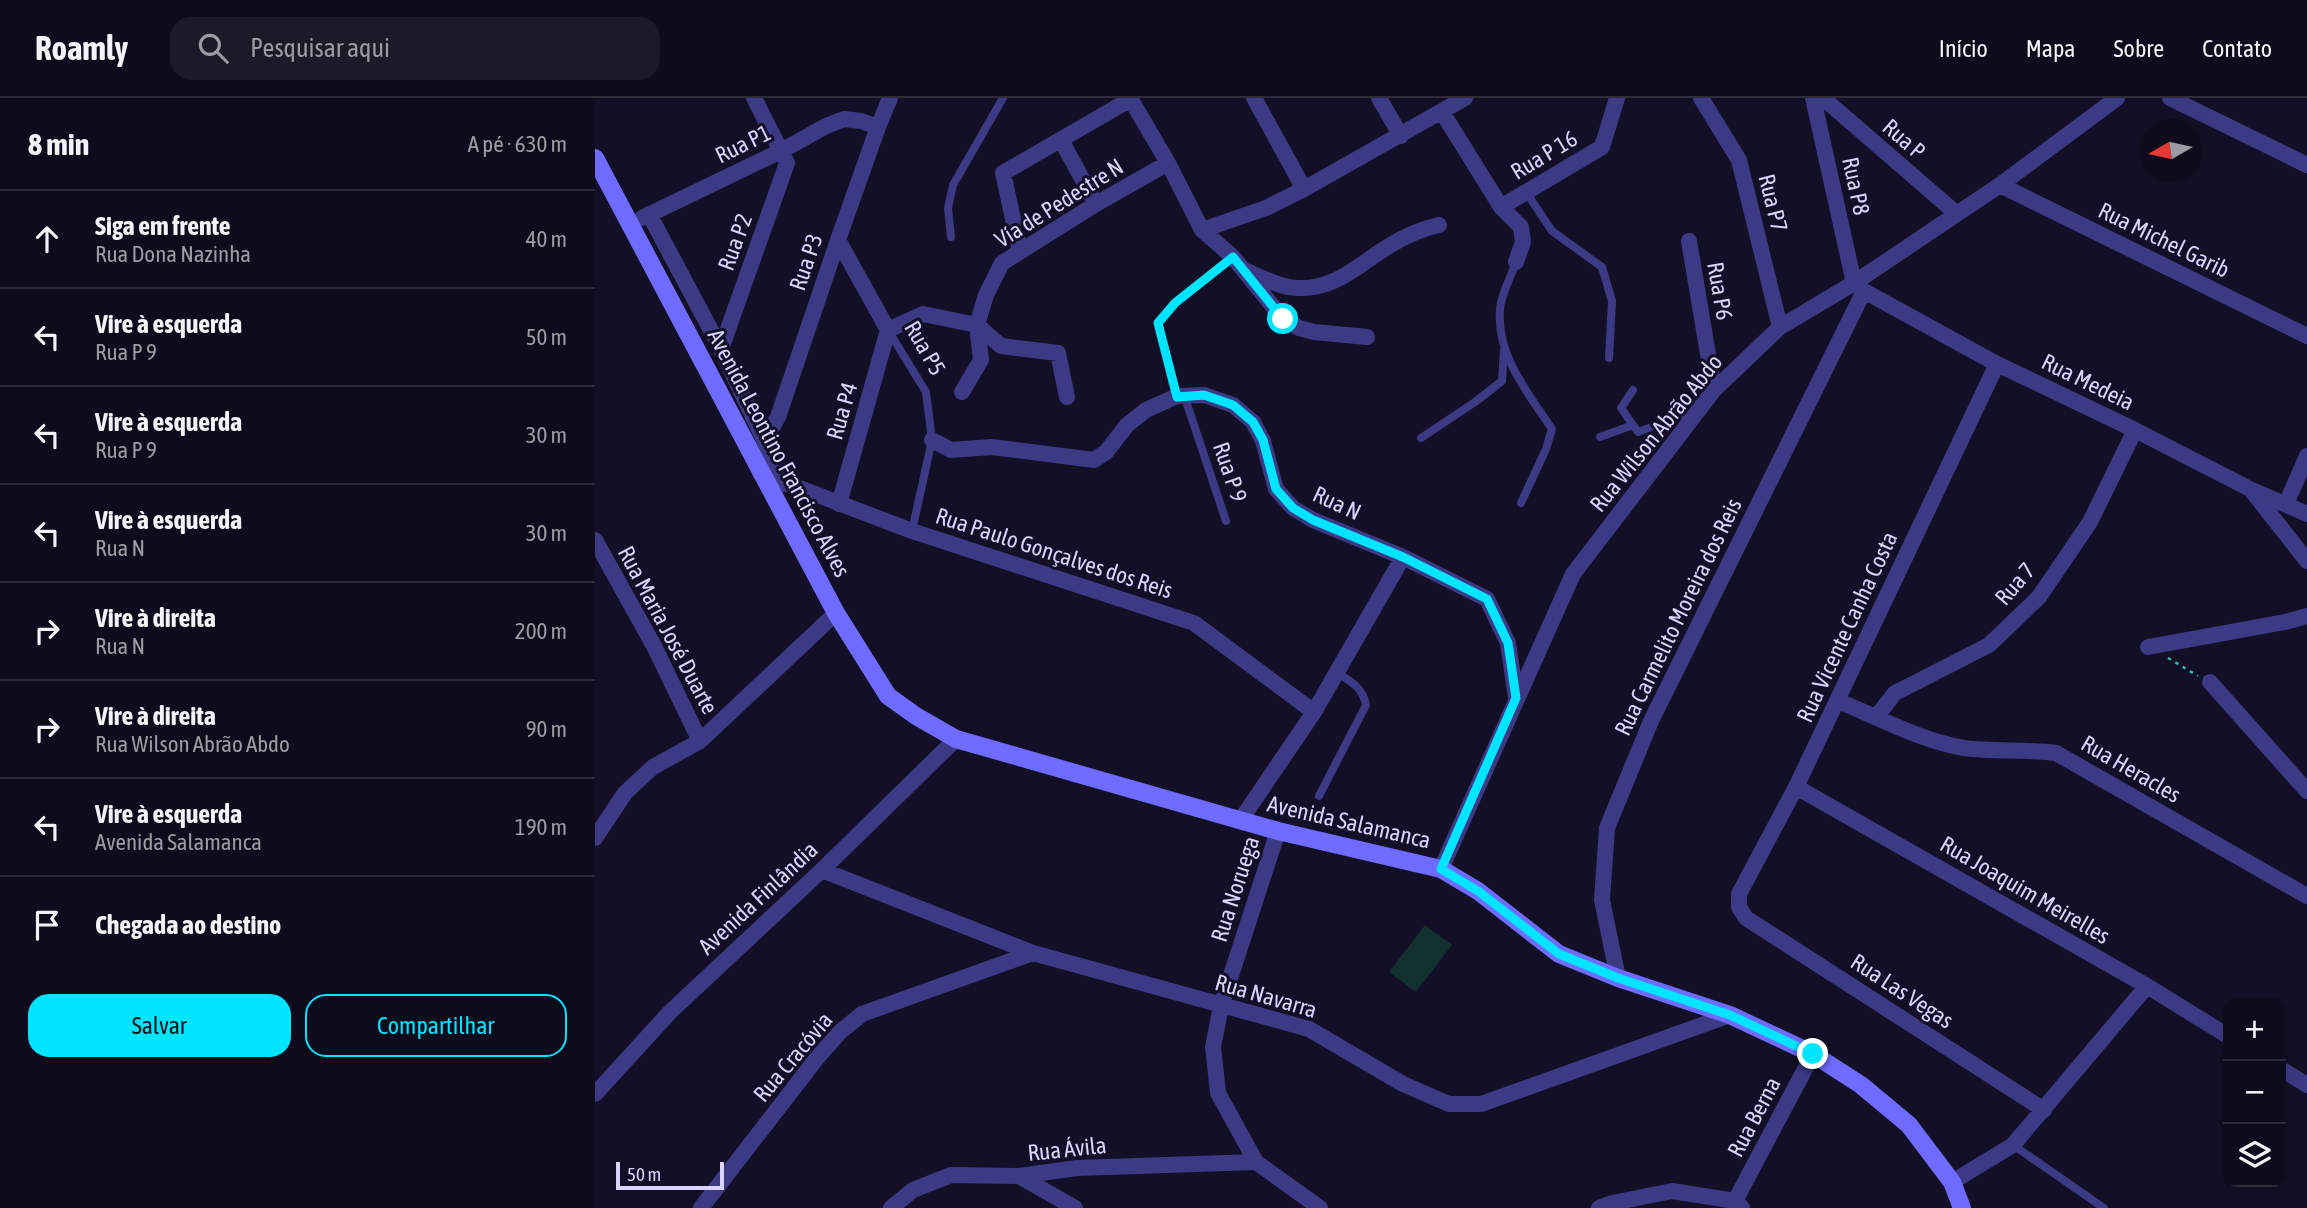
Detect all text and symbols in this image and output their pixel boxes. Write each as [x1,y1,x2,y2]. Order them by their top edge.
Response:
search box [170,17,660,80]
text: Roamly [35,29,128,67]
icon: search [194,29,232,67]
text: Pesquisar aqui [250,33,390,63]
text: Início [1939,35,1988,62]
text: Mapa [2026,35,2076,62]
text: Sobre [2114,35,2164,62]
text: Contato [2202,35,2272,62]
street label: Rua P [1877,114,1931,164]
street label: Rua P1 [711,119,775,169]
north arrow [2139,119,2202,182]
street label: Rua P 16 [1506,125,1582,185]
text: 8 min [28,127,89,161]
text: A pé · 630 m [468,131,567,157]
street label: Vía de Pedestre N [990,153,1128,253]
street label: Rua P8 [1837,155,1875,217]
street label: Rua P7 [1753,171,1793,235]
street label: Rua Michel Garib [2094,197,2234,283]
street label: Rua P2 [713,210,757,274]
text: Siga em frente [95,211,231,241]
icon: ahead [28,220,66,258]
text: 40 m [526,226,567,252]
street label: Rua P3 [784,230,828,294]
text: Rua Dona Nazinha [95,241,251,267]
street label: Rua P6 [1702,260,1738,322]
route start [1267,303,1298,334]
text: Vire à esquerda [95,309,242,339]
street label: Rua P5 [899,316,951,380]
icon: left [28,318,66,356]
text: 50 m [526,324,567,350]
street label: Avenida Leontino Francisco Alves [703,325,855,581]
text: Rua P 9 [95,339,157,365]
street label: Rua Medeia [2038,348,2138,416]
street label: Rua Wilson Abrão Abdo [1585,349,1727,517]
street label: Rua P4 [821,379,863,443]
text: Vire à esquerda [95,407,242,437]
icon: left [28,416,66,454]
text: 30 m [526,422,567,448]
text: Rua P 9 [95,437,157,463]
street label: Rua P 9 [1208,439,1252,505]
street label: Rua N [1309,481,1365,525]
street label: Rua Carmelito Moreira dos Reis [1609,494,1747,740]
street label: Rua Paulo Gonçalves dos Reis [932,502,1176,604]
text: Vire à esquerda [95,505,242,535]
icon: left [28,514,66,552]
text: 30 m [526,520,567,546]
street label: Rua Vicente Canha Costa [1791,528,1903,726]
text: Rua N [95,535,145,561]
street label: Rua Maria José Duarte [613,542,723,718]
street label: Rua 7 [1990,558,2040,610]
text: Vire à direita [95,603,216,633]
icon: right [28,612,66,650]
text: 200 m [515,618,567,644]
text: Rua N [95,633,145,659]
text: Vire à direita [95,701,216,731]
icon: right [28,710,66,748]
text: 90 m [526,716,567,742]
street label: Rua Heracles [2077,730,2185,808]
text: Rua Wilson Abrão Abdo [95,731,290,757]
street label: Avenida Salamanca [1265,791,1433,853]
text: Vire à esquerda [95,799,242,829]
icon: left [28,808,66,846]
text: 190 m [515,814,567,840]
text: Avenida Salamanca [95,829,262,855]
street label: Rua Joaquim Meirelles [1936,831,2114,949]
street label: Rua Noruega [1206,833,1264,945]
street label: Avenida Finlândia [693,836,823,960]
icon: arrive [28,906,66,944]
text: Chegada ao destino [95,910,281,940]
street label: Rua Las Vegas [1846,948,1958,1034]
street label: Rua Navarra [1212,969,1320,1023]
button: Salvar [28,994,291,1057]
button: Compartilhar [305,994,567,1057]
map controls [2223,998,2286,1187]
button: + [2223,998,2286,1061]
street label: Rua Cracóvia [748,1007,838,1107]
route end [1797,1038,1828,1069]
button: − [2223,1061,2286,1124]
street label: Rua Berna [1722,1073,1786,1161]
button: layers [2223,1124,2286,1187]
street label: Rua Ávila [1026,1132,1108,1166]
scale bar [616,1159,725,1191]
text: 50 m [627,1163,661,1185]

